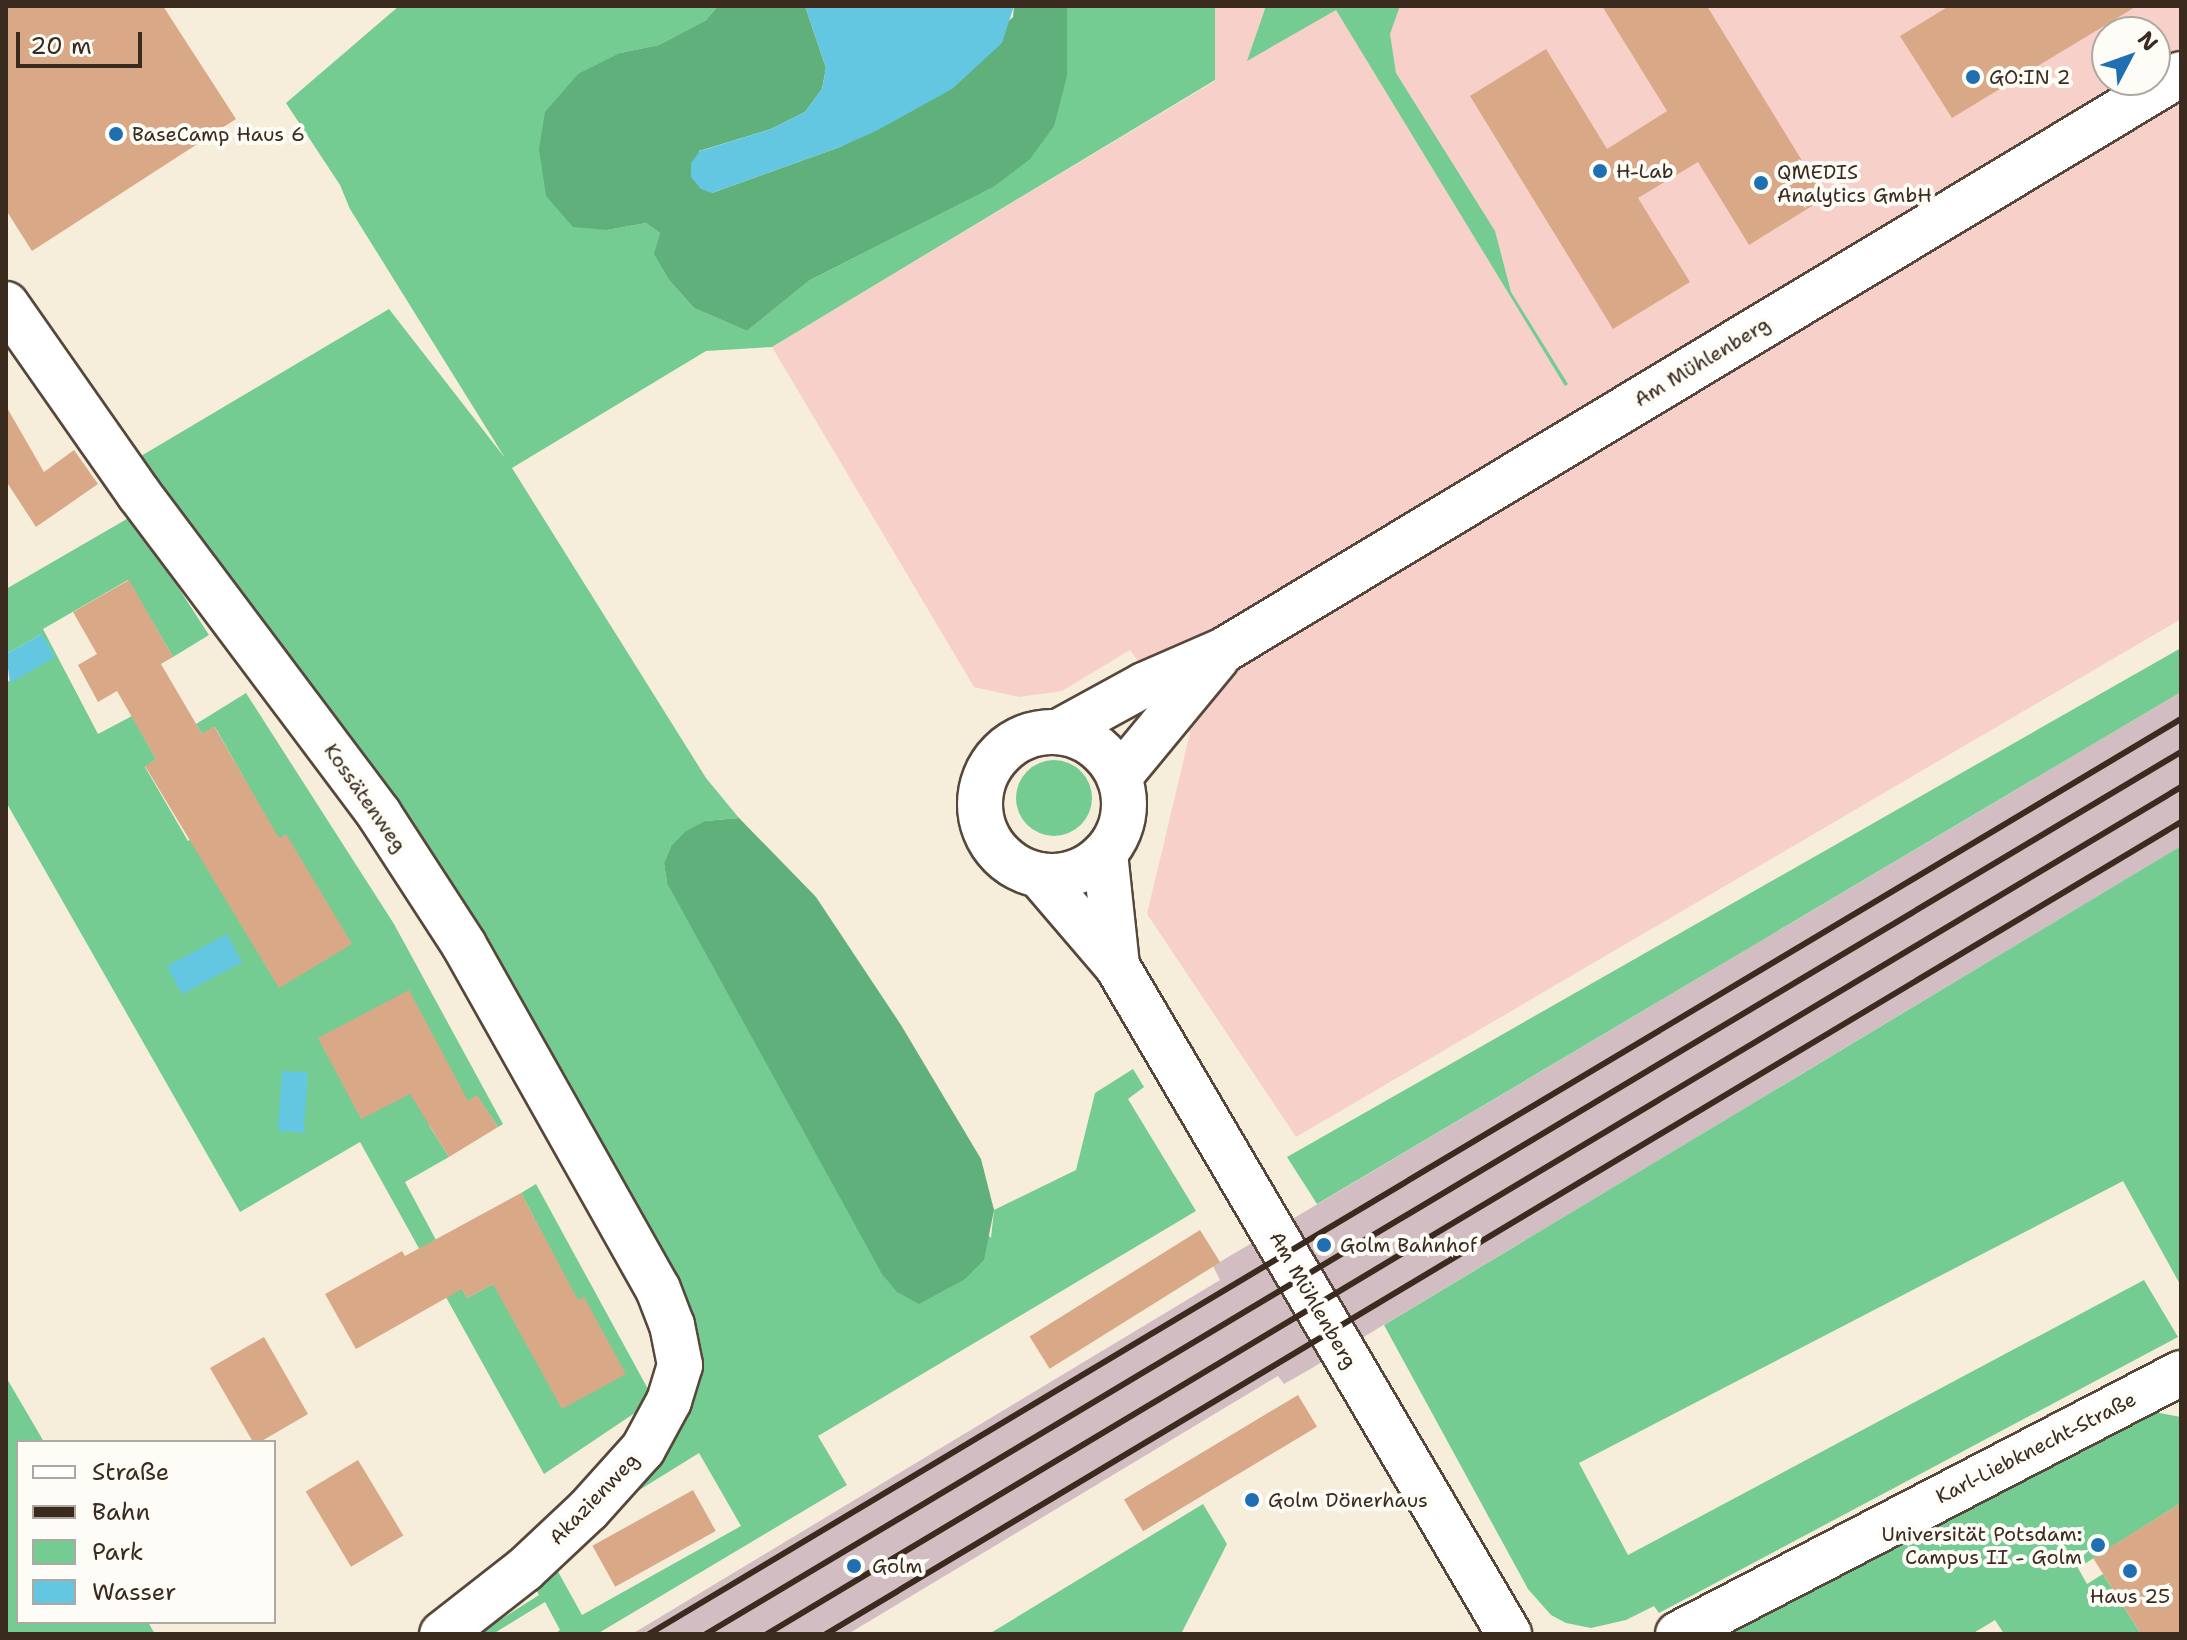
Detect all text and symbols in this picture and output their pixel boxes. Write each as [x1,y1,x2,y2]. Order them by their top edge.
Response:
scale bar [20,16,146,66]
north arrow [2091,16,2171,96]
text: N [2131,25,2165,57]
text: 20 m [30,30,92,62]
place label: GO:IN 2 [1989,65,2071,89]
marker: GO:IN 2 [1964,68,1982,86]
place label: BaseCamp Haus 6 [132,122,305,146]
marker: BaseCamp Haus 6 [107,125,125,143]
place label: H-Lab [1616,159,1674,183]
place label: QMEDIS Analytics GmbH [1777,160,1932,207]
marker: H-Lab [1591,162,1609,180]
marker: QMEDIS Analytics GmbH [1752,174,1770,192]
street label: Am Mühlenberg [1630,312,1774,412]
street label: Kossätenweg [319,739,411,857]
street label: Am Mühlenberg [1264,1227,1362,1373]
place label: Golm Bahnhof [1340,1233,1477,1257]
marker: Golm Bahnhof [1315,1236,1333,1254]
street label: Karl-Liebknecht-Straße [1932,1387,2140,1509]
legend [16,1440,276,1624]
street label: Akazienweg [544,1448,644,1550]
text: Straße [92,1456,169,1488]
place label: Golm Dönerhaus [1268,1488,1428,1512]
marker: Golm Dönerhaus [1243,1491,1261,1509]
text: Bahn [92,1496,150,1528]
place label: Universität Potsdam: Campus II - Golm [1881,1522,2082,1569]
text: Park [92,1536,144,1568]
marker: Universität Potsdam: Campus II - Golm [2089,1536,2107,1554]
place label: Golm [872,1554,922,1578]
marker: Golm [843,1555,865,1577]
marker: Haus 25 [2121,1562,2139,1580]
text: Wasser [92,1576,176,1608]
place label: Haus 25 [2090,1584,2170,1608]

